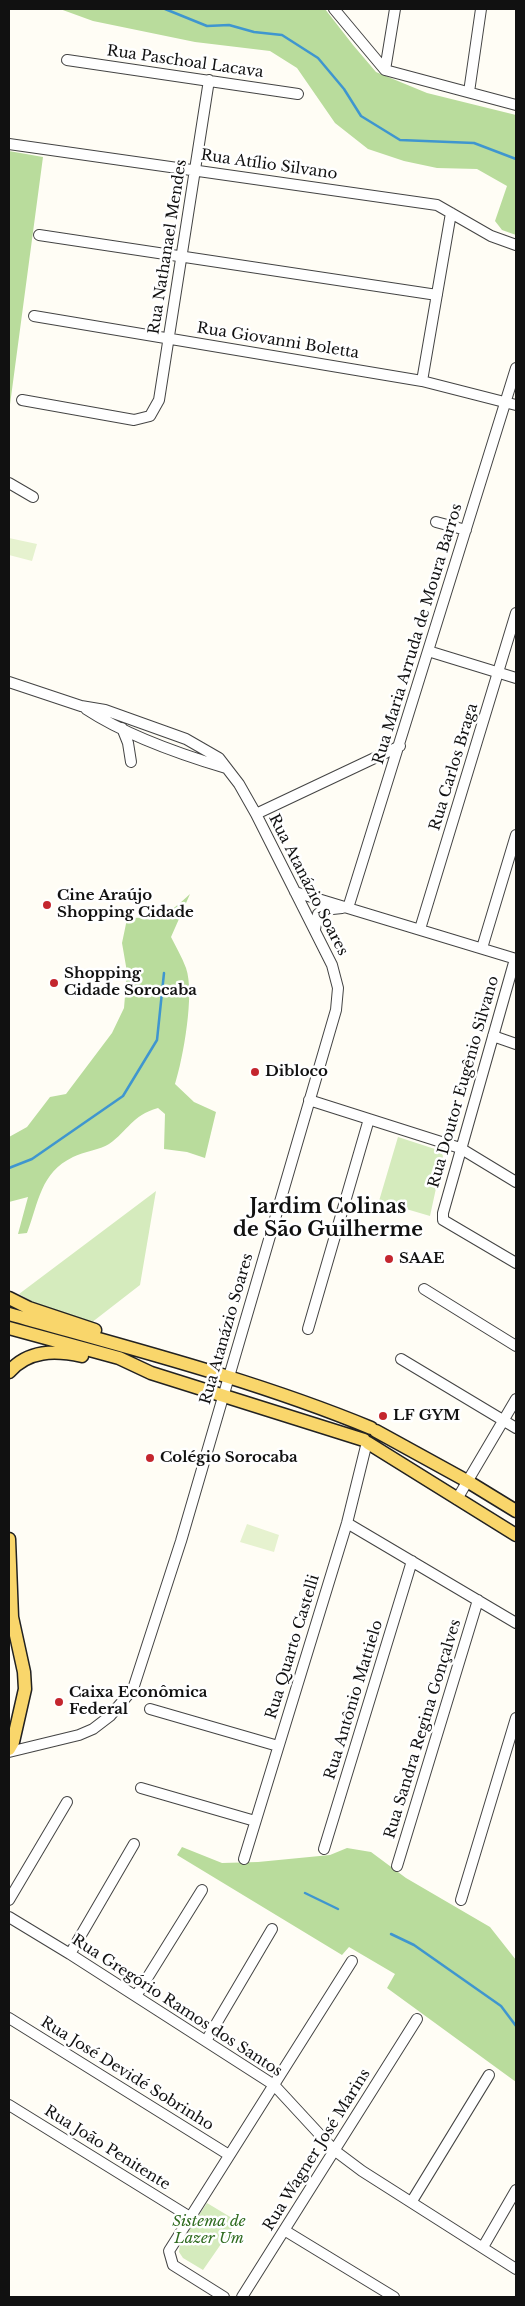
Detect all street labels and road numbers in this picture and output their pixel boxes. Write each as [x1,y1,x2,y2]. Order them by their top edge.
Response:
street label: Rua Paschoal Lacava [106,42,264,82]
street label: Rua Atílio Silvano [199,146,339,184]
street label: Rua Nathanael Mendes [145,158,191,336]
street label: Rua Giovanni Boletta [196,319,360,363]
street label: Rua Maria Arruda de Moura Barros [370,501,466,767]
street label: Rua Carlos Braga [426,701,482,833]
street label: Rua Atanázio Soares [264,811,352,959]
street label: Rua Doutor Eugênio Silvano [425,974,503,1190]
street label: Rua Atanázio Soares [197,1251,257,1407]
street label: Rua Quarto Castelli [262,1573,324,1721]
street label: Rua Sandra Regina Gonçalves [381,1617,465,1841]
street label: Rua Antônio Mattielo [321,1618,387,1782]
street label: Rua Gregório Ramos dos Santos [69,1931,285,2081]
street label: Rua José Devidé Sobrinho [37,2013,217,2135]
street label: Rua Wagner José Marins [260,2066,374,2234]
street label: Rua João Penitente [41,2102,173,2194]

